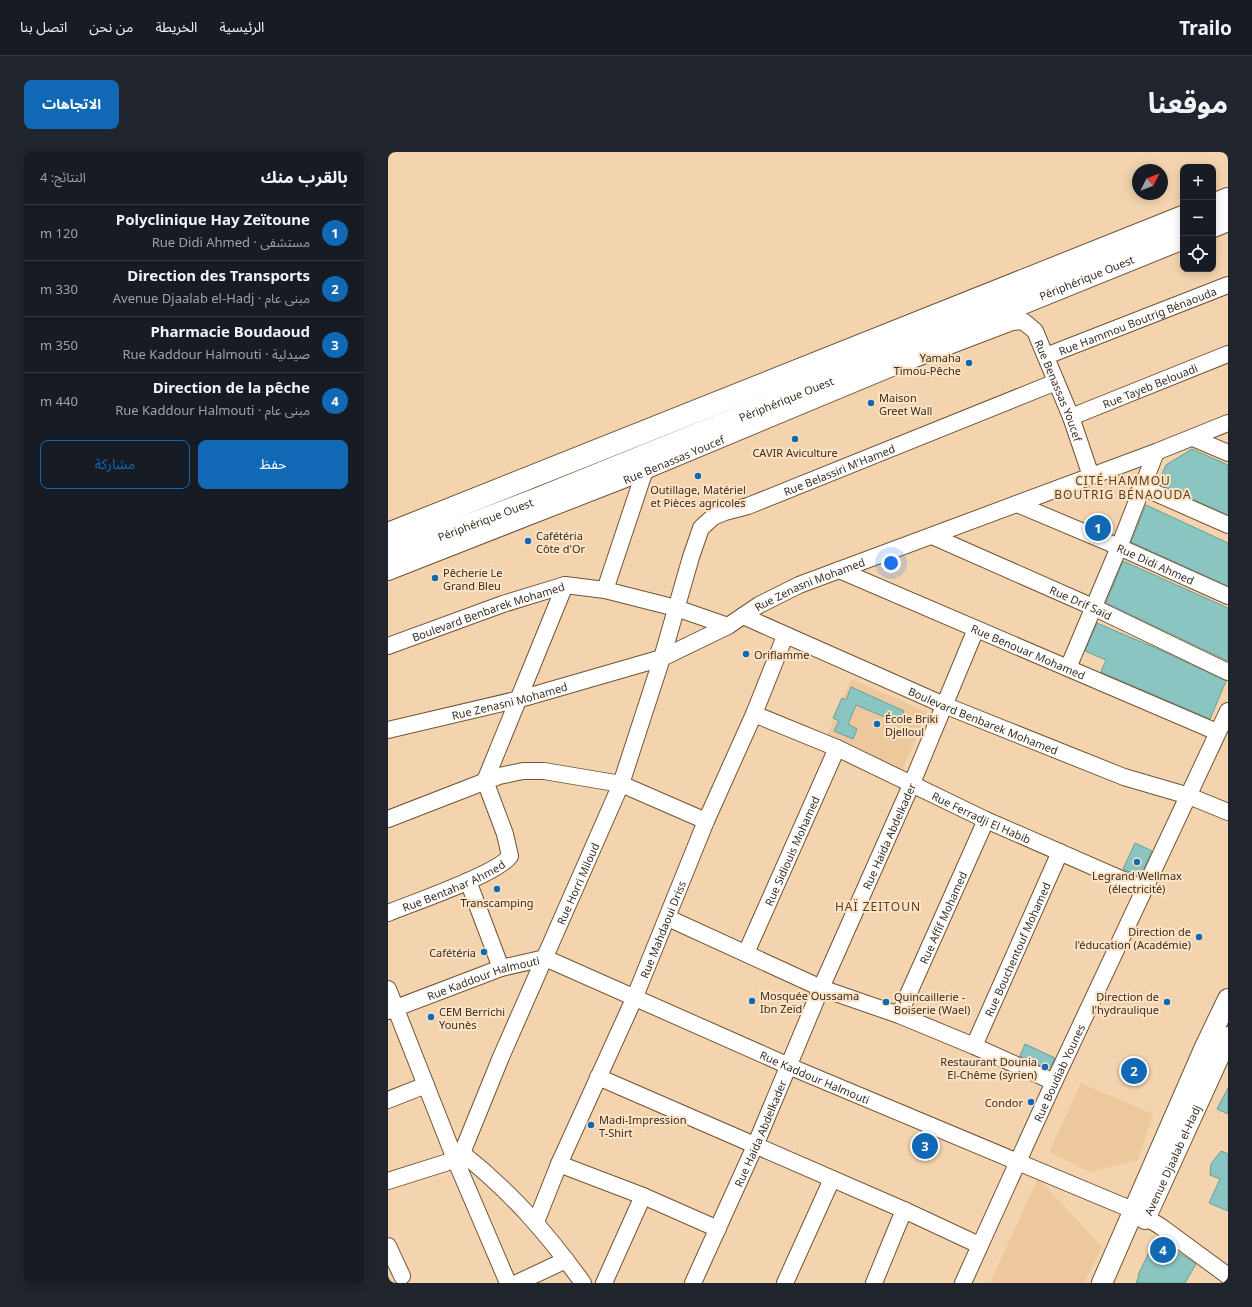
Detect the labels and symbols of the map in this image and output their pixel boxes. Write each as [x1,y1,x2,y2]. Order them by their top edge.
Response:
north arrow [1132,164,1168,200]
street label: Périphérique Ouest [1037,251,1136,303]
street label: Rue Hammou Boutrig Bénaouda [1056,283,1218,358]
street label: Rue Benassas Youcef [1032,337,1087,444]
place label: Yamaha Timou-Pêche [894,350,961,378]
marker: Yamaha Timou-Pêche [964,358,974,368]
street label: Rue Tayeb Belouadi [1100,360,1200,411]
street label: Périphérique Ouest [736,373,836,424]
place label: Maison Greet Wall [879,390,932,418]
marker: Maison Greet Wall [866,398,876,408]
street label: Rue Benassas Youcef [620,431,727,487]
marker: CAVIR Aviculture [790,434,800,444]
street label: Rue Belassiri M'Hamed [781,440,897,499]
place label: CAVIR Aviculture [752,445,838,460]
marker: Outillage, Matériel et Pièces agricoles [693,471,703,481]
district label: CITÉ HAMMOU BOUTRIG BÉNAOUDA [1054,472,1192,503]
place label: Outillage, Matériel et Pièces agricoles [650,482,746,510]
street label: Périphérique Ouest [435,494,535,544]
pin: 1 [1085,513,1111,543]
place label: Cafétéria Côte d'Or [536,528,585,556]
marker: Cafétéria Côte d'Or [523,536,533,546]
street label: Rue Didi Ahmed [1115,540,1197,587]
your location [881,553,901,573]
street label: Rue Zenasni Mohamed [751,554,867,614]
place label: Pêcherie Le Grand Bleu [443,565,503,593]
marker: Pêcherie Le Grand Bleu [430,573,440,583]
street label: Boulevard Benbarek Mohamed [410,578,566,644]
street label: Rue Drif Saïd [1048,581,1115,623]
street label: Rue Benouar Mohamed [969,620,1088,682]
place label: Oriflamme [754,647,810,662]
marker: Oriflamme [741,649,751,659]
street label: Rue Zenasni Mohamed [450,678,569,722]
street label: Boulevard Benbarek Mohamed [906,683,1060,757]
place label: École Briki Djelloul [885,711,938,739]
marker: École Briki Djelloul [872,719,882,729]
street label: Rue Haida Abdelkader [858,780,919,891]
street label: Rue Ferradji El Habib [930,788,1034,846]
street label: Rue Sidiouis Mohamed [761,793,822,908]
street label: Rue Horri Miloud [553,840,602,927]
street label: Rue Bentahar Ahmed [400,856,508,914]
marker: Legrand Wellmax (électricité) [1132,857,1142,867]
place label: Legrand Wellmax (électricité) [1092,868,1182,896]
street label: Rue Affif Mohamed [915,869,970,966]
street label: Rue Mahdaoui Driss [636,878,689,980]
street label: Rue Bouchentouf Mohamed [981,880,1053,1019]
marker: Transcamping [492,884,502,894]
place label: Transcamping [460,895,534,910]
district label: HAÏ ZEITOUN [835,898,921,915]
place label: Direction de l'éducation (Académie) [1075,924,1191,952]
marker: Direction de l'éducation (Académie) [1194,932,1204,942]
place label: Cafétéria [429,945,476,960]
marker: Cafétéria [479,947,489,957]
street label: Rue Kaddour Halmouti [425,952,541,1003]
place label: Mosquée Oussama Ibn Zeïd [760,988,859,1016]
place label: Quincaillerie - Boiserie (Wael) [894,989,970,1017]
place label: Direction de l'hydraulique [1092,989,1159,1017]
marker: Mosquée Oussama Ibn Zeïd [747,996,757,1006]
marker: Quincaillerie - Boiserie (Wael) [881,997,891,1007]
marker: Direction de l'hydraulique [1162,997,1172,1007]
place label: CEM Berrichi Younès [439,1004,505,1032]
marker: CEM Berrichi Younès [426,1012,436,1022]
street label: Rue Boudiab Younes [1030,1021,1088,1124]
street label: Rue Kaddour Halmouti [758,1047,872,1107]
place label: Restaurant Dounia El-Chême (syrien) [940,1054,1037,1082]
pin: 2 [1121,1056,1147,1086]
marker: Restaurant Dounia El-Chême (syrien) [1040,1062,1050,1072]
street label: Rue Haida Abdelkader [730,1077,789,1189]
place label: Condor [985,1095,1023,1110]
marker: Condor [1026,1097,1036,1107]
street label: Avenue Djaalab el-Hadj [1140,1102,1204,1218]
place label: Madi-Impression T-Shirt [599,1112,686,1140]
marker: Madi-Impression T-Shirt [586,1120,596,1130]
pin: 3 [912,1131,938,1161]
pin: 4 [1150,1235,1176,1265]

